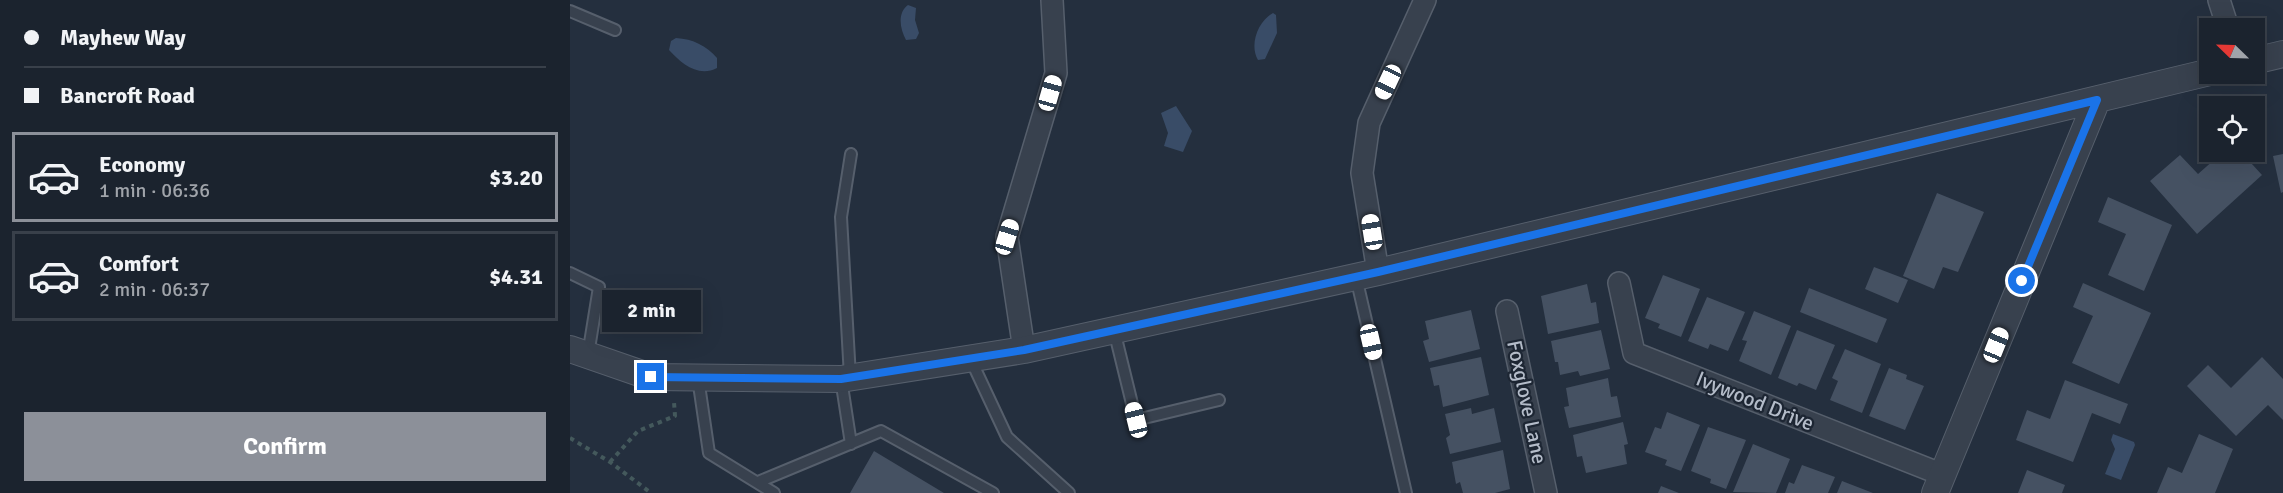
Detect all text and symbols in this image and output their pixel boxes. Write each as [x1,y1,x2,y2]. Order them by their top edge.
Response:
north arrow [2199,18,2265,84]
map controls [2199,18,2265,162]
text: Mayhew Way [60,24,186,51]
car [1372,62,1404,102]
car [1036,73,1064,113]
text: Bancroft Road [60,82,195,109]
button: locate [2199,96,2265,162]
icon: car [27,150,81,204]
text: Economy [99,151,185,178]
text: $3.20 [489,164,543,191]
text: 1 min · 06:36 [99,178,210,203]
car [1360,213,1384,251]
car [993,217,1021,257]
icon: car [27,249,81,303]
text: Comfort [99,250,179,277]
text: $4.31 [489,263,543,290]
route start [2008,267,2035,294]
text: 2 min · 06:37 [99,277,210,302]
callout: 2 min [602,290,700,332]
text: 2 min [627,298,676,323]
car [1358,322,1384,362]
car [1981,325,2011,365]
street label: Foxglove Lane [1501,338,1553,466]
route end [637,363,664,390]
street label: Ivywood Drive [1692,366,1818,436]
car [1123,400,1149,440]
button: Confirm [24,412,546,481]

